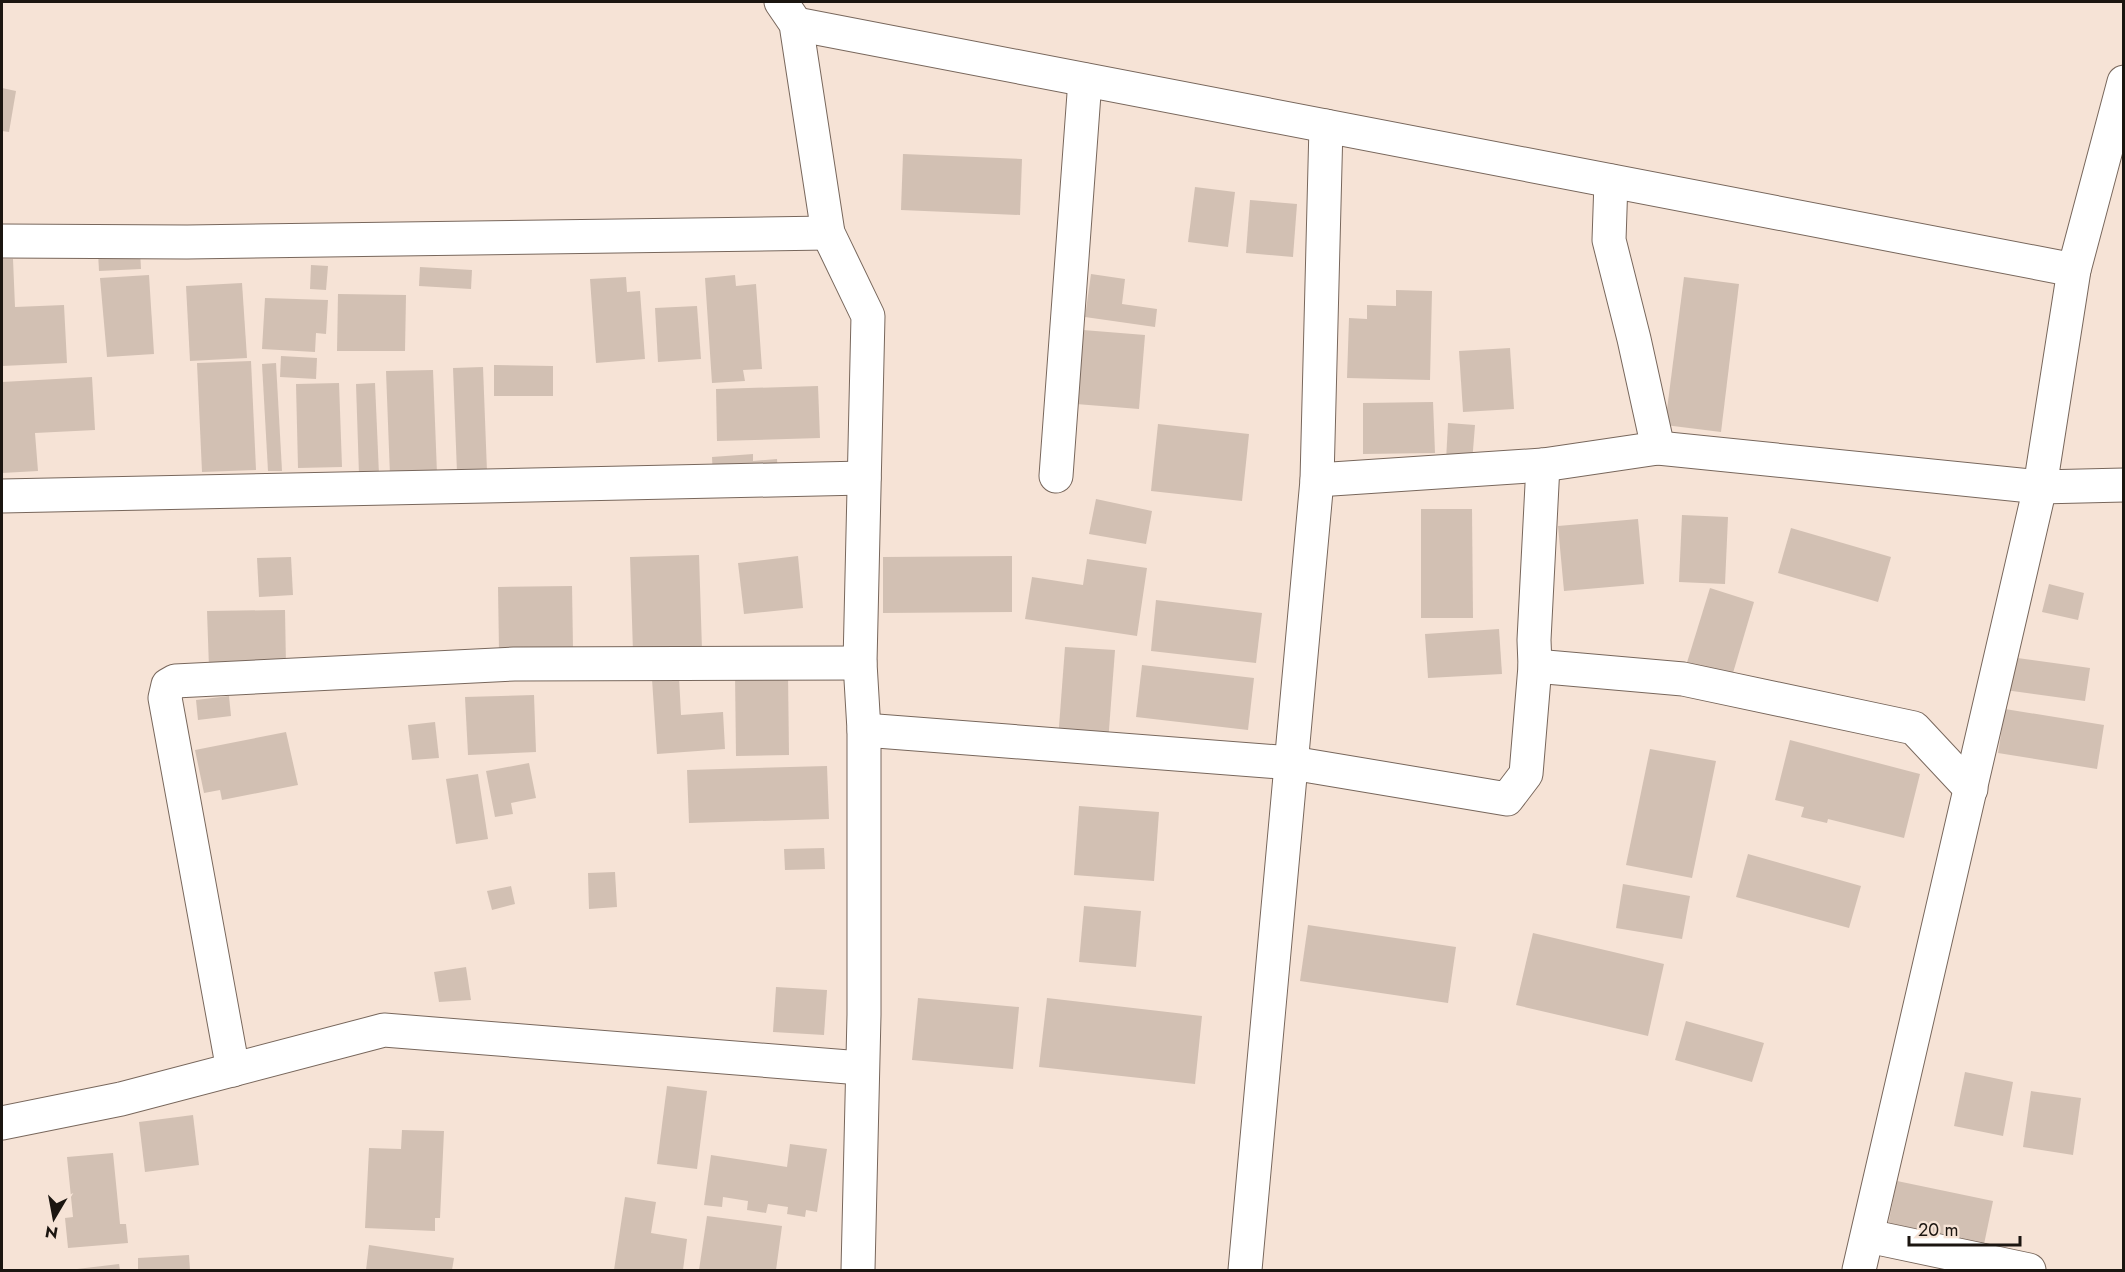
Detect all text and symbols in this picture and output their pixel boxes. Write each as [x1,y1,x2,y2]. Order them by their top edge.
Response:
north arrow [24,1188,84,1248]
scale bar [1909,1209,2020,1247]
text: 20 m [1918,1217,1958,1243]
text: N [43,1220,60,1245]

